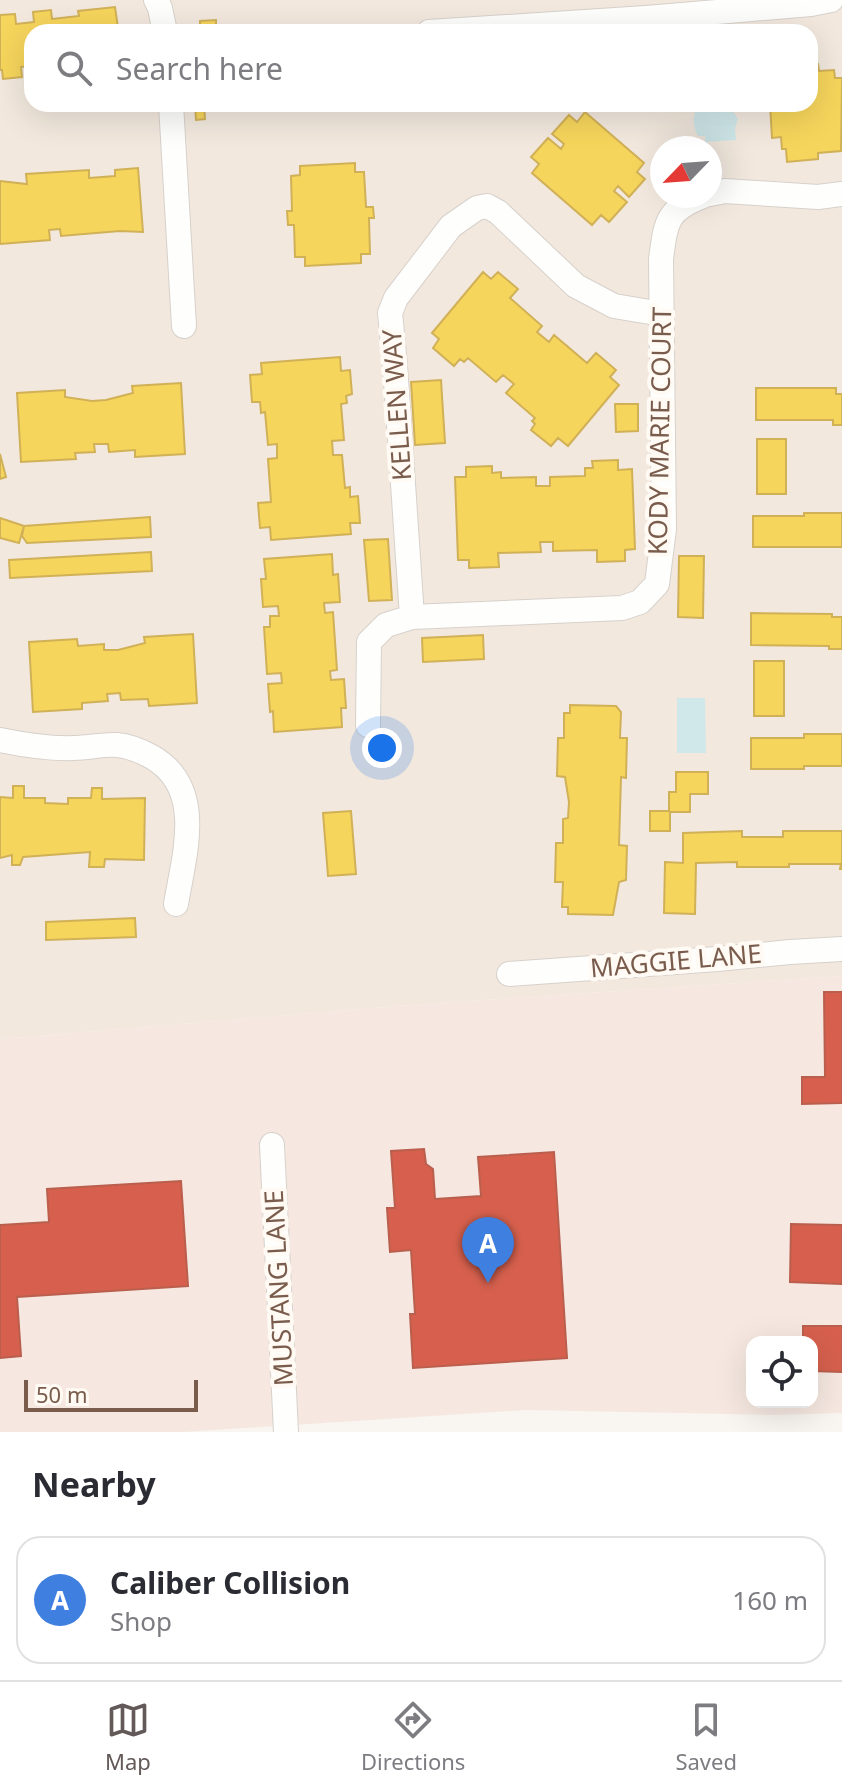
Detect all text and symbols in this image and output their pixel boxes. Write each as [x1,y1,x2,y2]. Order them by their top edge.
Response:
search box [24,24,818,112]
icon: search [52,46,96,90]
text: Search here [116,48,283,89]
north arrow [650,136,722,208]
street label: KODY MARIE COURT [639,306,679,555]
street label: KELLEN WAY [373,328,419,482]
your location [362,728,402,768]
street label: MAGGIE LANE [589,935,763,985]
street label: MUSTANG LANE [255,1189,301,1387]
pin: A [462,1217,514,1283]
map controls [746,1336,818,1408]
button: locate [746,1336,818,1408]
scale bar [24,1376,198,1412]
text: 50 m [36,1379,87,1409]
text: Nearby [32,1461,156,1507]
text: Caliber Collision [110,1562,350,1603]
text: A [51,1582,69,1618]
text: 160 m [732,1582,808,1618]
text: Shop [110,1603,172,1639]
tab: Map [105,1698,151,1776]
tab: Directions [361,1698,465,1776]
tab: Saved [675,1698,737,1776]

